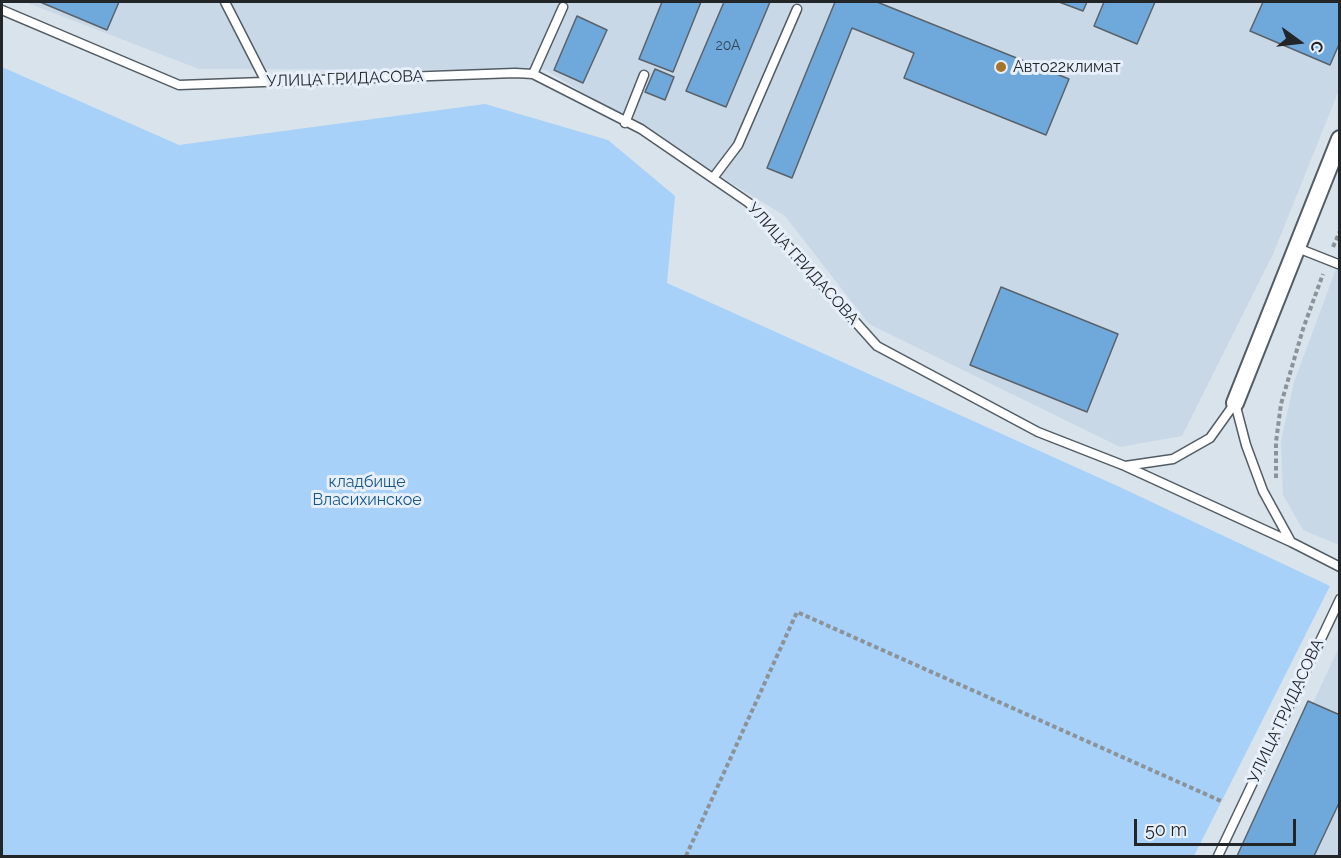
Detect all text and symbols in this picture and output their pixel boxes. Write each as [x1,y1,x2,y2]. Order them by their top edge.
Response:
north arrow [1269,12,1329,72]
house number: 20А [715,38,741,54]
text: С [1306,39,1327,55]
place label: Авто22климат [1013,57,1121,77]
marker: Авто22климат [994,60,1008,74]
street label: УЛИЦА ГРИДАСОВА [266,67,424,91]
street label: УЛИЦА ГРИДАСОВА [743,199,863,329]
park label: кладбище Власихинское [312,472,422,510]
street label: УЛИЦА ГРИДАСОВА [1244,636,1328,786]
scale bar [1137,807,1299,845]
text: 50 m [1145,819,1187,840]

